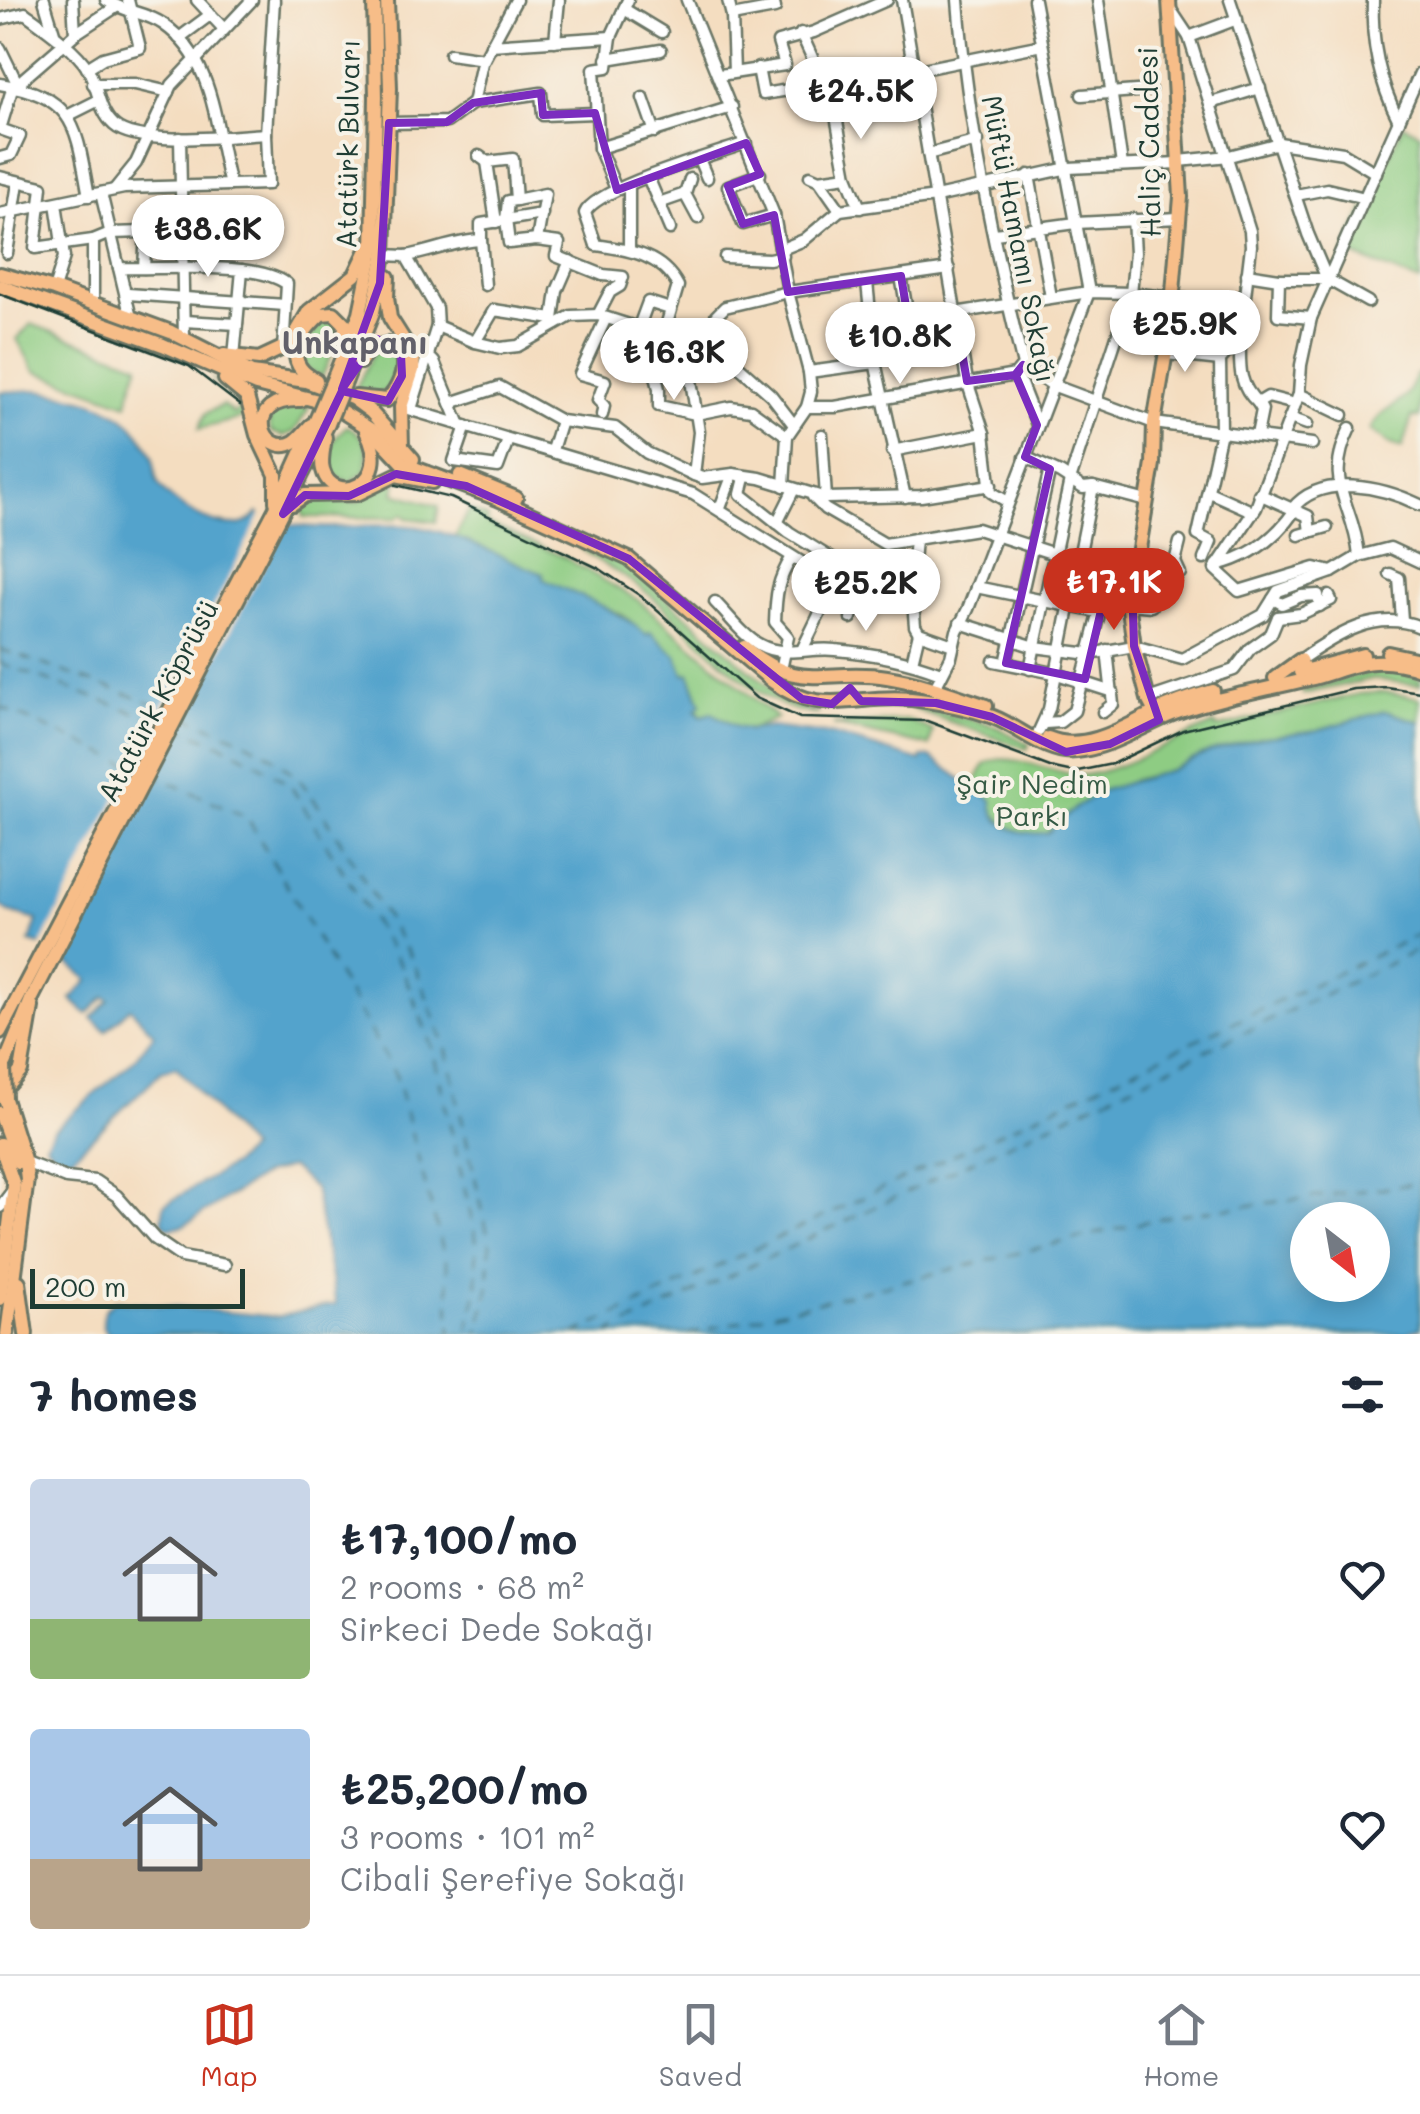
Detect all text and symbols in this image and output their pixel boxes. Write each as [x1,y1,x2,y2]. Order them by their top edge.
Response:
street label: Atatürk Bulvarı [327,39,367,249]
street label: Haliç Caddesi [1128,46,1168,238]
pin: ₺24.5K [780,57,942,142]
text: ₺24.5K [807,68,915,110]
street label: Müftü Hamamı Sokağı [974,92,1066,386]
pin: ₺38.6K [127,195,289,280]
text: ₺38.6K [153,206,263,248]
pin: ₺25.9K [1104,290,1266,375]
text: ₺25.9K [1132,301,1238,343]
pin: ₺10.8K [819,302,981,387]
text: ₺10.8K [847,313,953,355]
pin: ₺16.3K [593,318,755,403]
district label: Unkapanı [281,320,429,362]
text: ₺16.3K [622,329,726,371]
pin: ₺17.1K [1033,548,1195,633]
pin: ₺25.2K [785,549,947,634]
text: ₺17.1K [1065,559,1163,601]
text: ₺25.2K [813,560,919,602]
street label: Atatürk Köprüsü [89,593,226,808]
park label: Şair Nedim Parkı [956,765,1108,833]
north arrow [1290,1202,1390,1302]
map controls [1290,1202,1390,1302]
scale bar [30,1264,245,1308]
text: 200 m [45,1268,126,1304]
text: 7 homes [30,1367,198,1422]
icon: filters [1335,1367,1390,1422]
text: ₺17,100/mo [340,1510,577,1565]
icon: home [110,1519,230,1639]
icon: heart [1335,1552,1390,1607]
text: 2 rooms · 68 m² [340,1565,584,1607]
text: Sirkeci Dede Sokağı [340,1607,654,1649]
text: ₺25,200/mo [340,1760,588,1815]
icon: home [110,1769,230,1889]
icon: heart [1335,1802,1390,1857]
text: 3 rooms · 101 m² [340,1815,595,1857]
text: Cibali Şerefiye Sokağı [340,1857,686,1899]
tab: Map [201,1997,258,2093]
tab: Saved [659,1997,742,2093]
tab: Home [1143,1997,1219,2093]

